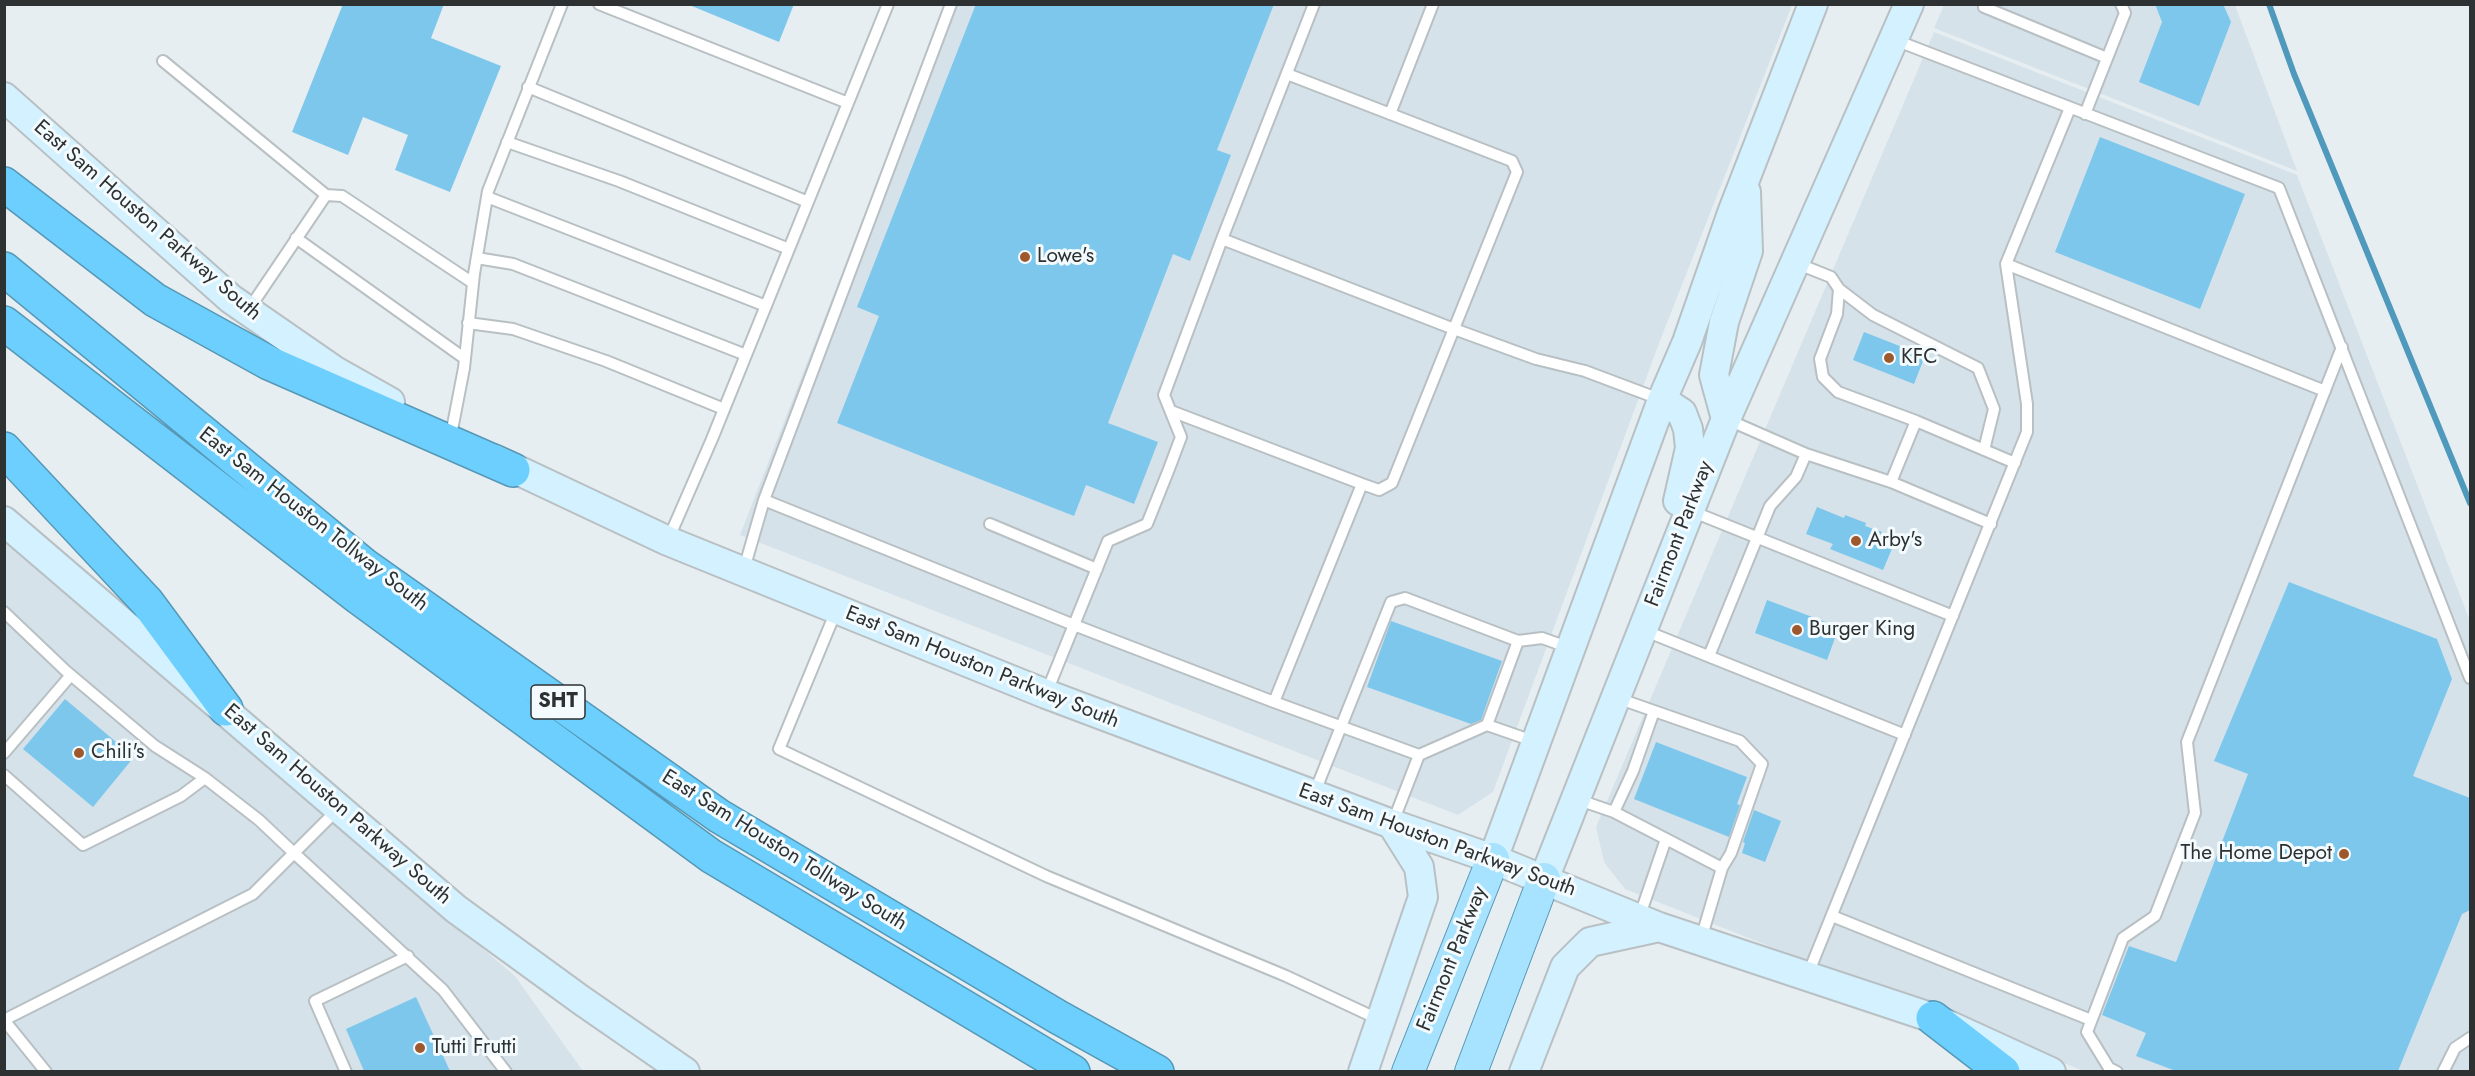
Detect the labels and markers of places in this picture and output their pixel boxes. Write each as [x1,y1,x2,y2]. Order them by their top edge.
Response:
place label: Lowe's [1037,244,1094,270]
marker: Lowe's [1018,250,1032,264]
place label: KFC [1901,345,1938,371]
marker: KFC [1882,351,1896,365]
place label: Arby's [1868,528,1922,554]
marker: Arby's [1849,534,1863,548]
place label: Burger King [1809,617,1915,643]
marker: Burger King [1790,623,1804,637]
place label: Chili's [91,740,145,766]
marker: Chili's [72,746,86,760]
place label: The Home Depot [2181,841,2332,867]
marker: The Home Depot [2337,847,2351,861]
place label: Tutti Frutti [432,1035,517,1061]
marker: Tutti Frutti [413,1041,427,1055]

